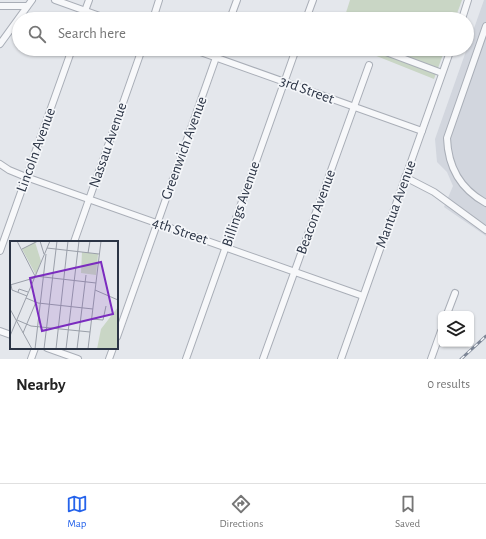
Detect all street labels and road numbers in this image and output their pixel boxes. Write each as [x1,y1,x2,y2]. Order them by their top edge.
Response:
street label: 3rd Street [278,73,336,107]
street label: Greenwich Avenue [158,94,210,201]
street label: Nassau Avenue [86,101,130,189]
street label: Lincoln Avenue [14,106,58,194]
street label: Mantua Avenue [373,158,419,250]
street label: Billings Avenue [219,159,263,249]
street label: Beacon Avenue [294,168,338,256]
street label: 4th Street [150,215,210,248]

